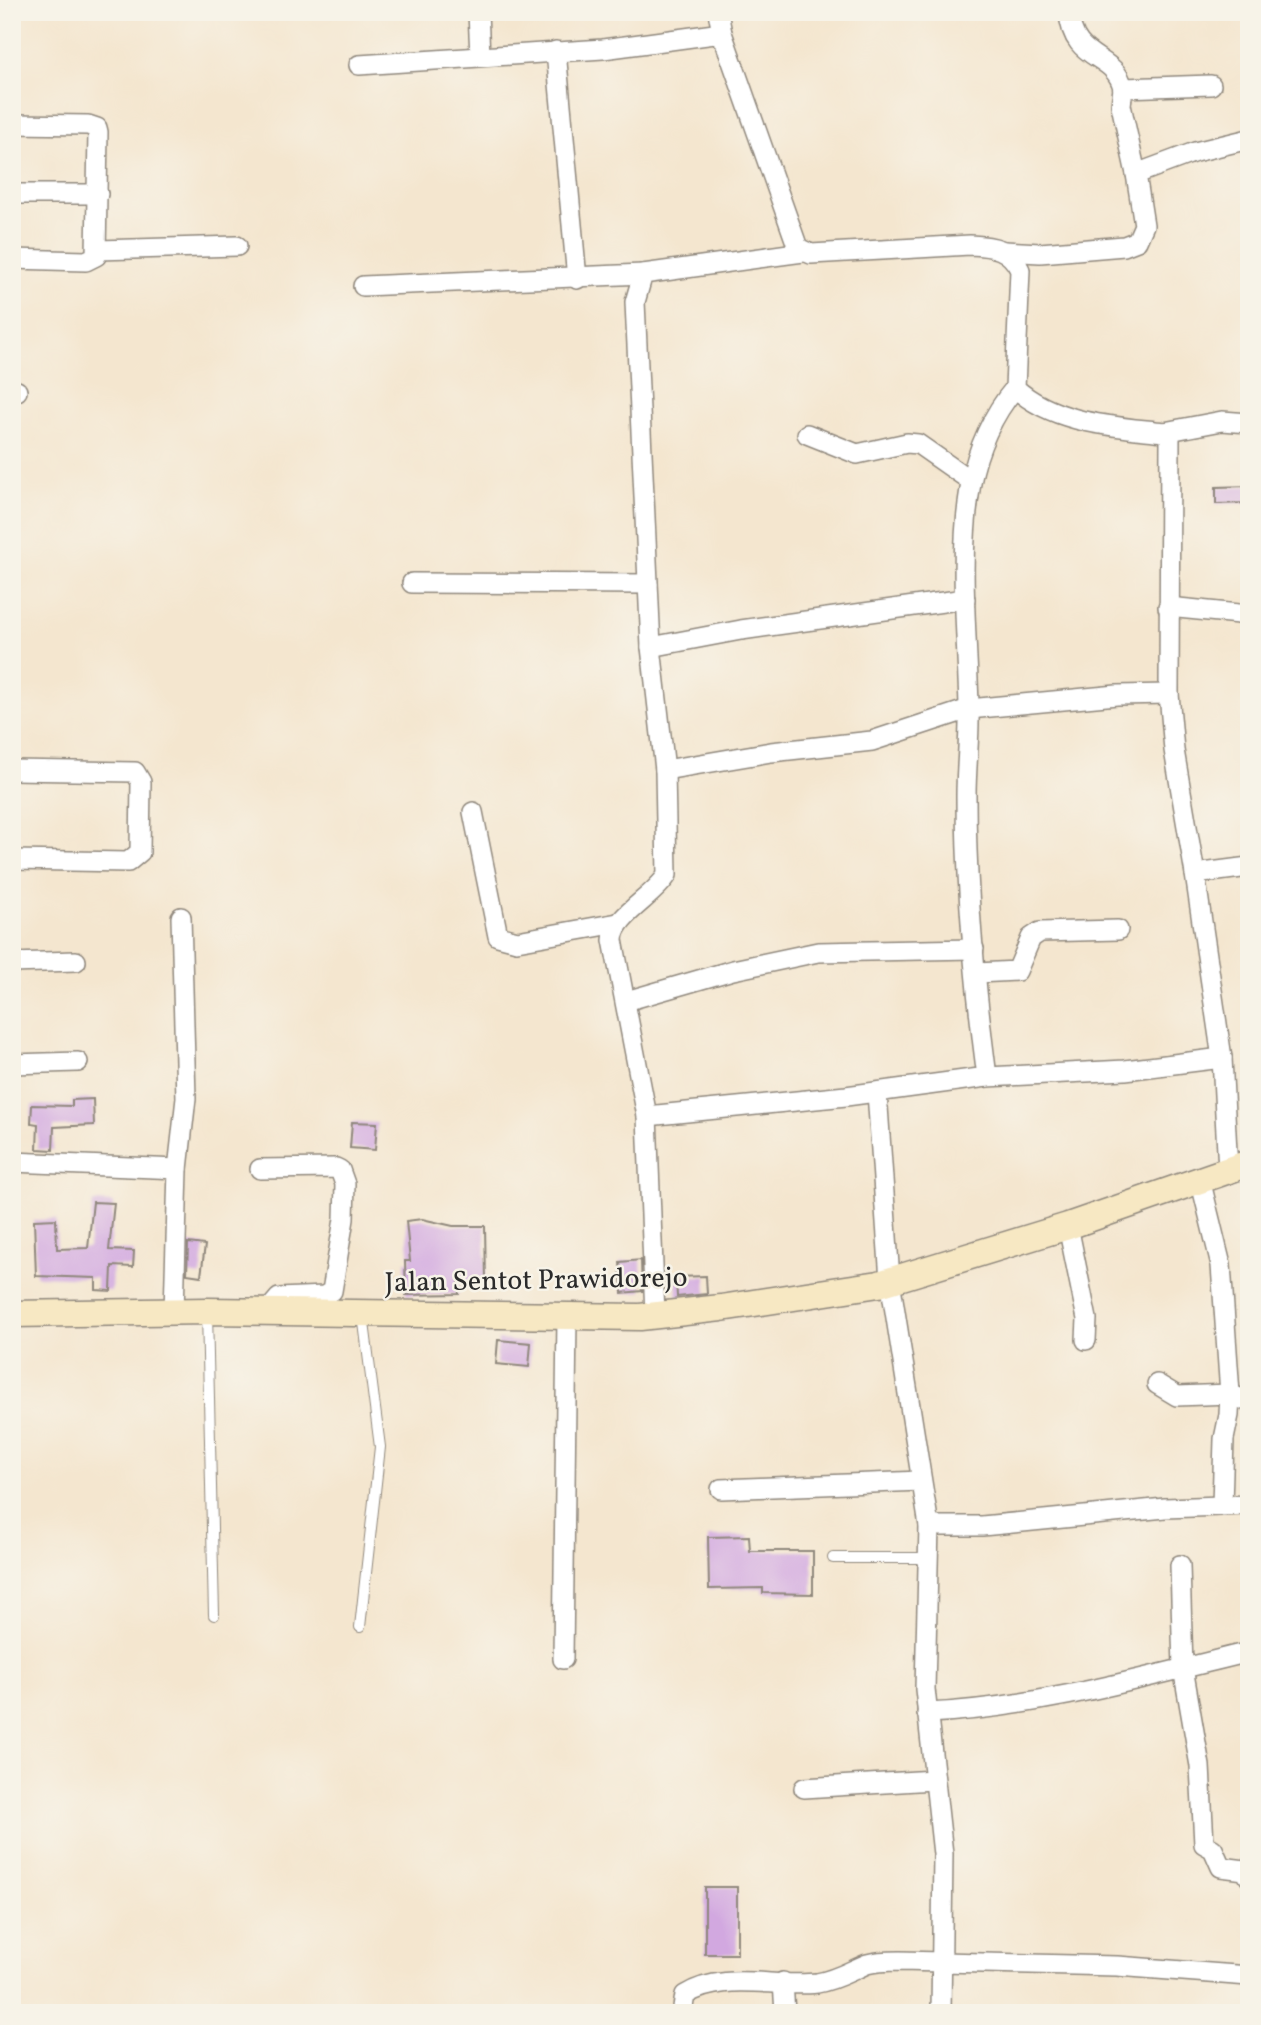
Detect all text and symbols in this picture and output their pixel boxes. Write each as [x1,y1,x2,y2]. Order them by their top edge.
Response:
street label: Jalan Sentot Prawidorejo [384,1259,688,1303]

